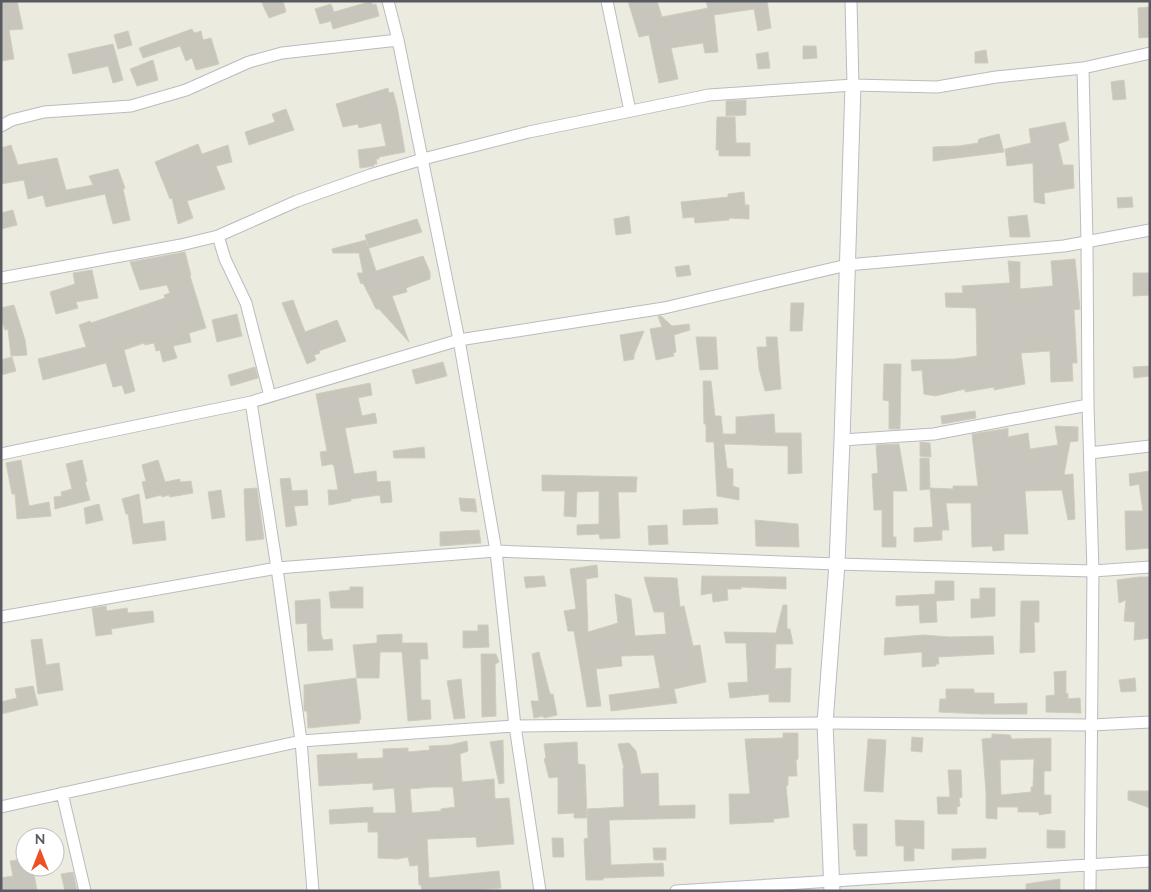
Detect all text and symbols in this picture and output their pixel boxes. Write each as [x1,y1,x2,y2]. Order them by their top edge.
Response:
north arrow [15,827,65,877]
text: N [35,830,45,848]

